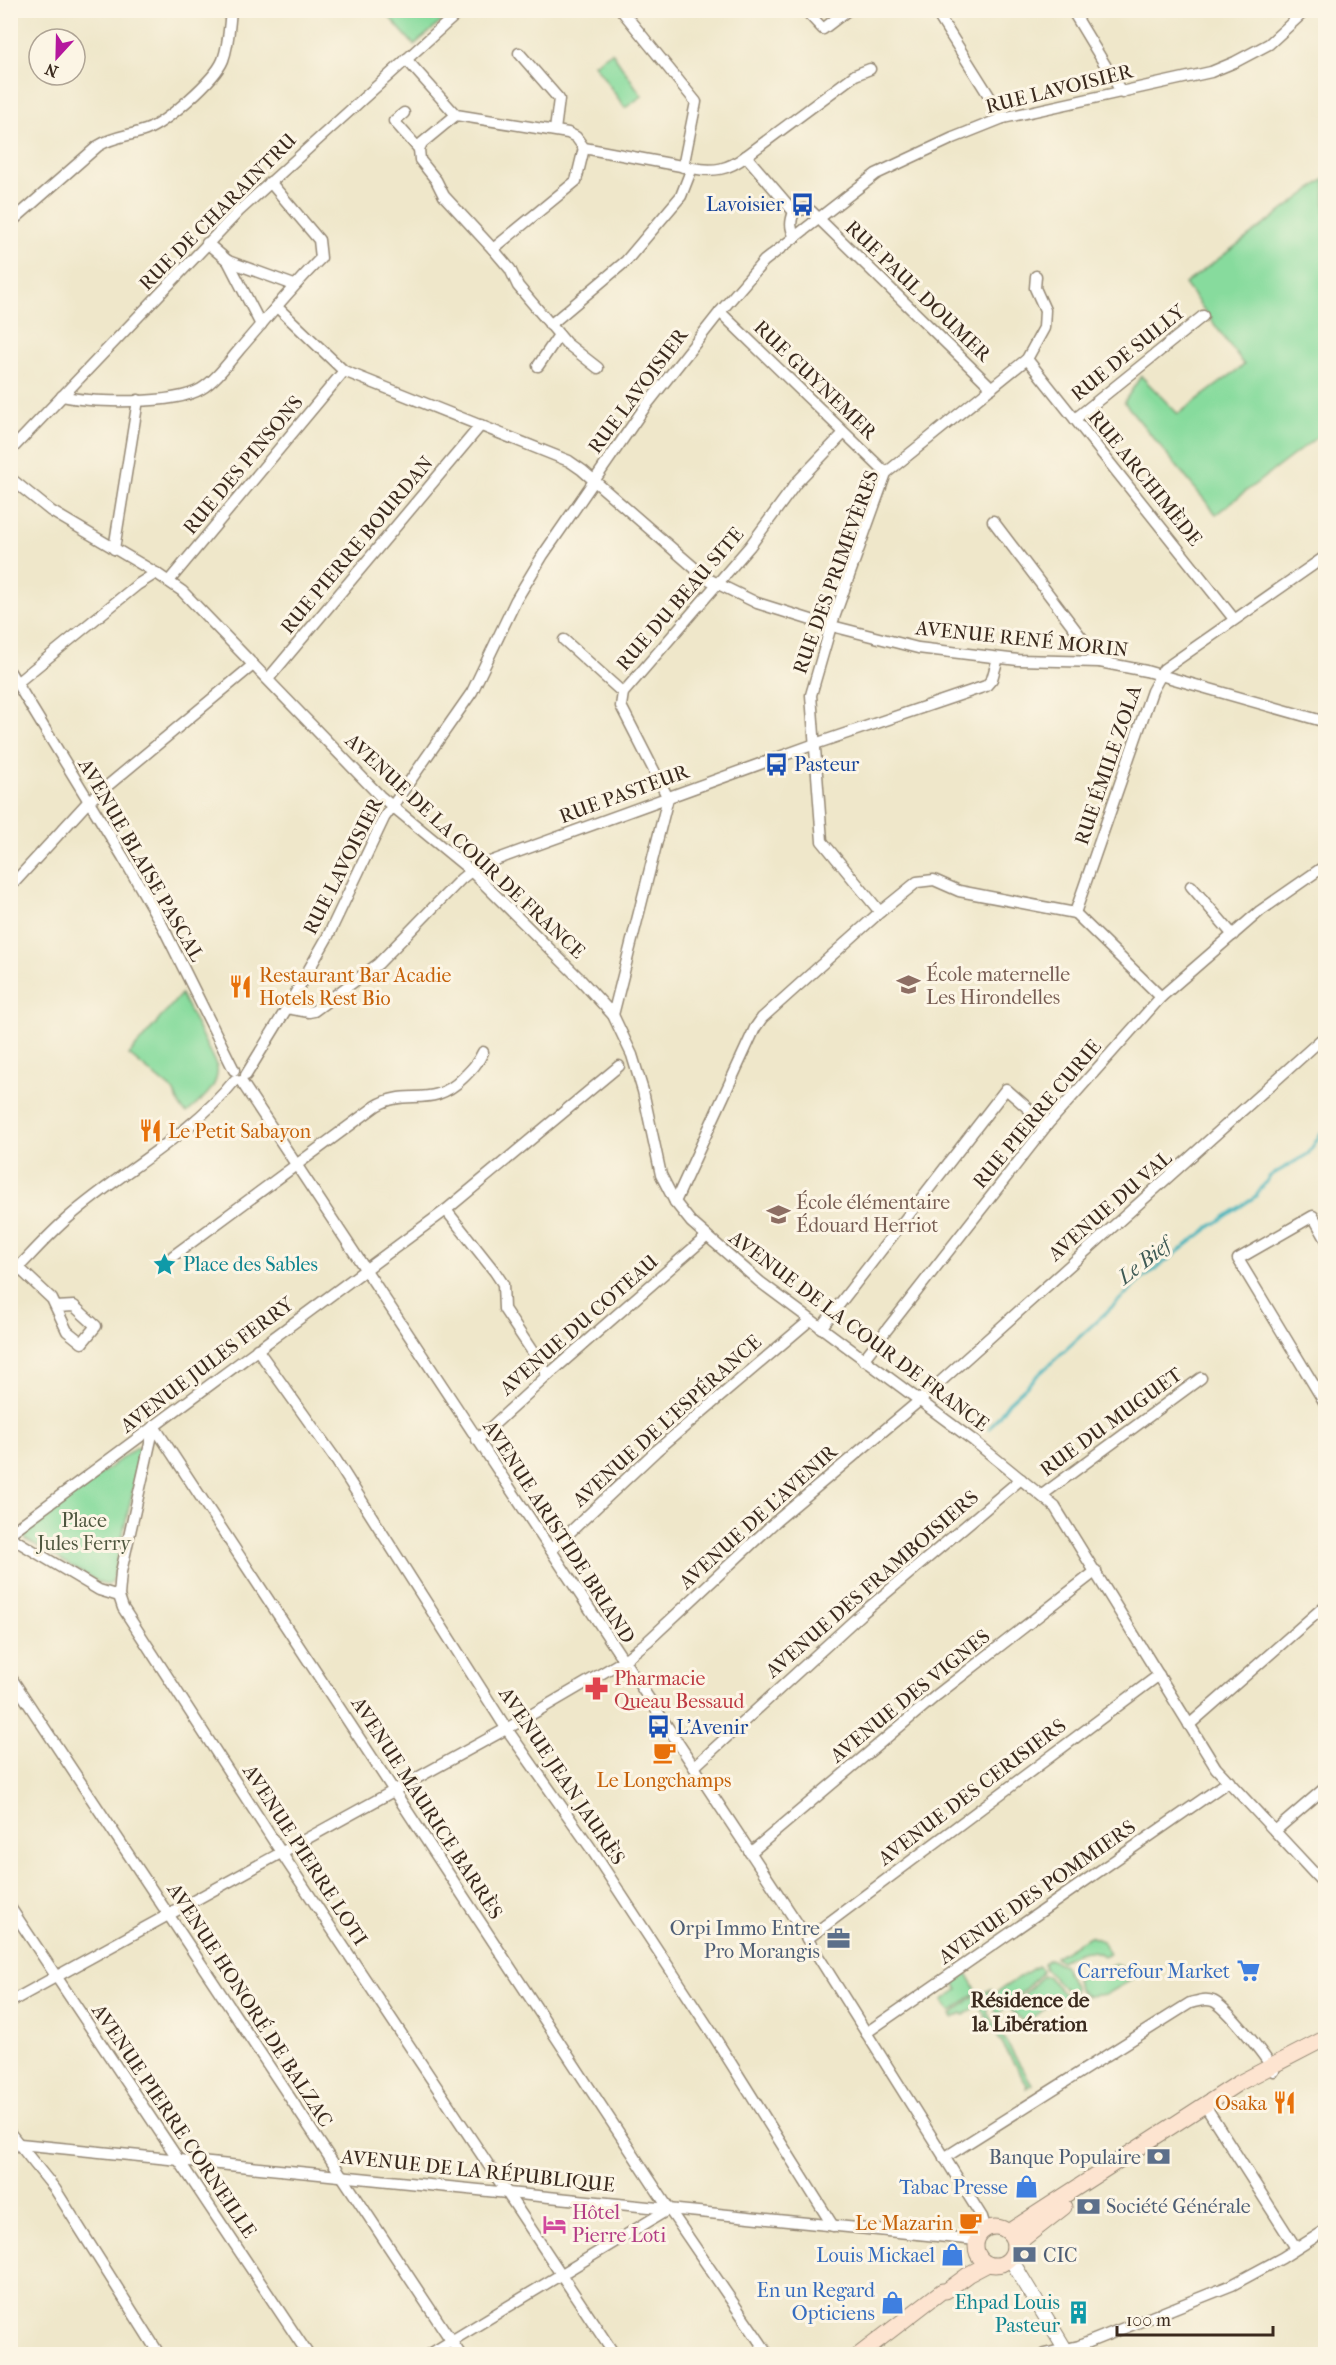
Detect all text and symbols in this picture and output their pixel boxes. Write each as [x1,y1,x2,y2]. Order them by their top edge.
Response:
north arrow [27,27,87,87]
text: N [42,59,61,82]
street label: RUE LAVOISIER [983,59,1136,118]
street label: RUE DE CHARAINTRU [135,128,302,295]
bus stop icon: Lavoisier [789,191,815,217]
place label: Lavoisier [706,193,784,216]
street label: RUE PAUL DOUMER [841,216,996,367]
street label: RUE DE SULLY [1066,299,1191,406]
street label: RUE GUYNEMER [749,316,882,445]
street label: RUE LAVOISIER [583,323,693,458]
street label: RUE DES PINSONS [178,391,308,539]
street label: RUE ARCHIMÈDE [1083,405,1207,550]
street label: RUE PIERRE BOURDAN [276,451,438,639]
street label: RUE DES PRIMEVÈRES [788,467,884,677]
street label: RUE DU BEAU SITE [612,523,748,675]
street label: AVENUE RENÉ MORIN [914,615,1130,662]
street label: RUE ÉMILE ZOLA [1069,681,1146,848]
street label: AVENUE DE LA COUR DE FRANCE [340,728,590,963]
bus stop icon: Pasteur [763,751,789,777]
place label: Pasteur [794,753,860,776]
street label: AVENUE BLAISE PASCAL [73,754,209,965]
street label: RUE PASTEUR [556,759,693,828]
street label: RUE LAVOISIER [299,792,388,938]
place label: École maternelle Les Hirondelles [926,962,1070,1009]
place label: Restaurant Bar Acadie Hotels Rest Bio [259,964,452,1010]
school or university icon: École maternelle Les Hirondelles [895,972,921,998]
restaurant icon: Restaurant Bar Acadie Hotels Rest Bio [228,973,254,999]
street label: RUE PIERRE CURIE [968,1035,1106,1193]
restaurant icon: Le Petit Sabayon [137,1118,163,1144]
place label: Le Petit Sabayon [168,1120,311,1143]
street label: AVENUE DU VAL [1043,1146,1176,1266]
place label: École élémentaire Édouard Herriot [796,1190,950,1237]
school or university icon: École élémentaire Édouard Herriot [765,1201,791,1227]
street label: AVENUE DE LA COUR DE FRANCE [724,1225,993,1436]
water label: Le Bief [1111,1230,1179,1290]
street label: AVENUE DU COTEAU [494,1250,663,1401]
place icon: Place des Sables [152,1251,178,1277]
place label: Place des Sables [183,1253,318,1276]
street label: AVENUE JULES FERRY [115,1292,299,1438]
street label: AVENUE DE L'ESPÉRANCE [567,1330,766,1512]
street label: RUE DU MUGUET [1036,1362,1187,1481]
street label: AVENUE ARISTIDE BRIAND [478,1415,640,1648]
street label: AVENUE DE L'AVENIR [674,1439,843,1595]
street label: AVENUE DES FRAMBOISIERS [760,1485,983,1683]
park label: Place Jules Ferry [35,1509,132,1555]
street label: AVENUE DES VIGNES [825,1625,994,1768]
place label: Pharmacie Queau Bessaud [614,1667,745,1713]
pharmacy icon: Pharmacie Queau Bessaud [583,1676,609,1702]
street label: AVENUE JEAN JAURÈS [494,1682,631,1869]
street label: AVENUE MAURICE BARRÈS [346,1691,508,1923]
bus stop icon: L'Avenir [645,1714,671,1740]
street label: AVENUE DES CERISIERS [873,1714,1070,1871]
place label: L'Avenir [676,1716,749,1739]
cafe icon: Le Longchamps [651,1739,677,1765]
street label: AVENUE PIERRE LOTI [237,1759,372,1950]
place label: Le Longchamps [597,1769,731,1792]
street label: AVENUE DES POMMIERS [933,1815,1140,1969]
street label: AVENUE HONORÉ DE BALZAC [162,1877,338,2131]
place label: Orpi Immo Entre Pro Morangis [670,1917,820,1963]
office icon: Orpi Immo Entre Pro Morangis [825,1926,851,1952]
supermarket icon: Carrefour Market [1235,1958,1261,1984]
place label: Carrefour Market [1077,1960,1230,1983]
district label: Résidence de la Libération [970,1988,1090,2036]
street label: AVENUE PIERRE CORNEILLE [87,1999,261,2242]
restaurant icon: Osaka [1272,2090,1298,2116]
place label: Osaka [1215,2092,1268,2115]
street label: AVENUE DE LA RÉPUBLIQUE [339,2144,616,2197]
bank icon: Banque Populaire [1146,2144,1172,2170]
place label: Banque Populaire [989,2146,1141,2169]
shop icon: Tabac Presse [1013,2174,1039,2200]
place label: Tabac Presse [899,2176,1008,2199]
bank icon: Société Générale [1075,2193,1101,2219]
place label: Société Générale [1106,2195,1251,2218]
place label: Hôtel Pierre Loti [572,2201,666,2247]
cafe icon: Le Mazarin [958,2210,984,2236]
hotel icon: Hôtel Pierre Loti [541,2211,567,2237]
place label: Le Mazarin [855,2212,953,2235]
shop icon: Louis Mickael [940,2242,966,2268]
bank icon: CIC [1012,2242,1038,2268]
place label: Louis Mickael [816,2244,935,2267]
place label: CIC [1043,2244,1078,2267]
place label: En un Regard Opticiens [756,2279,876,2325]
shop icon: En un Regard Opticiens [880,2289,906,2315]
place label: Ehpad Louis Pasteur [955,2291,1060,2337]
scale bar [1117,2299,1273,2337]
building icon: Ehpad Louis Pasteur [1065,2300,1091,2326]
text: 100 m [1126,2310,1171,2331]

